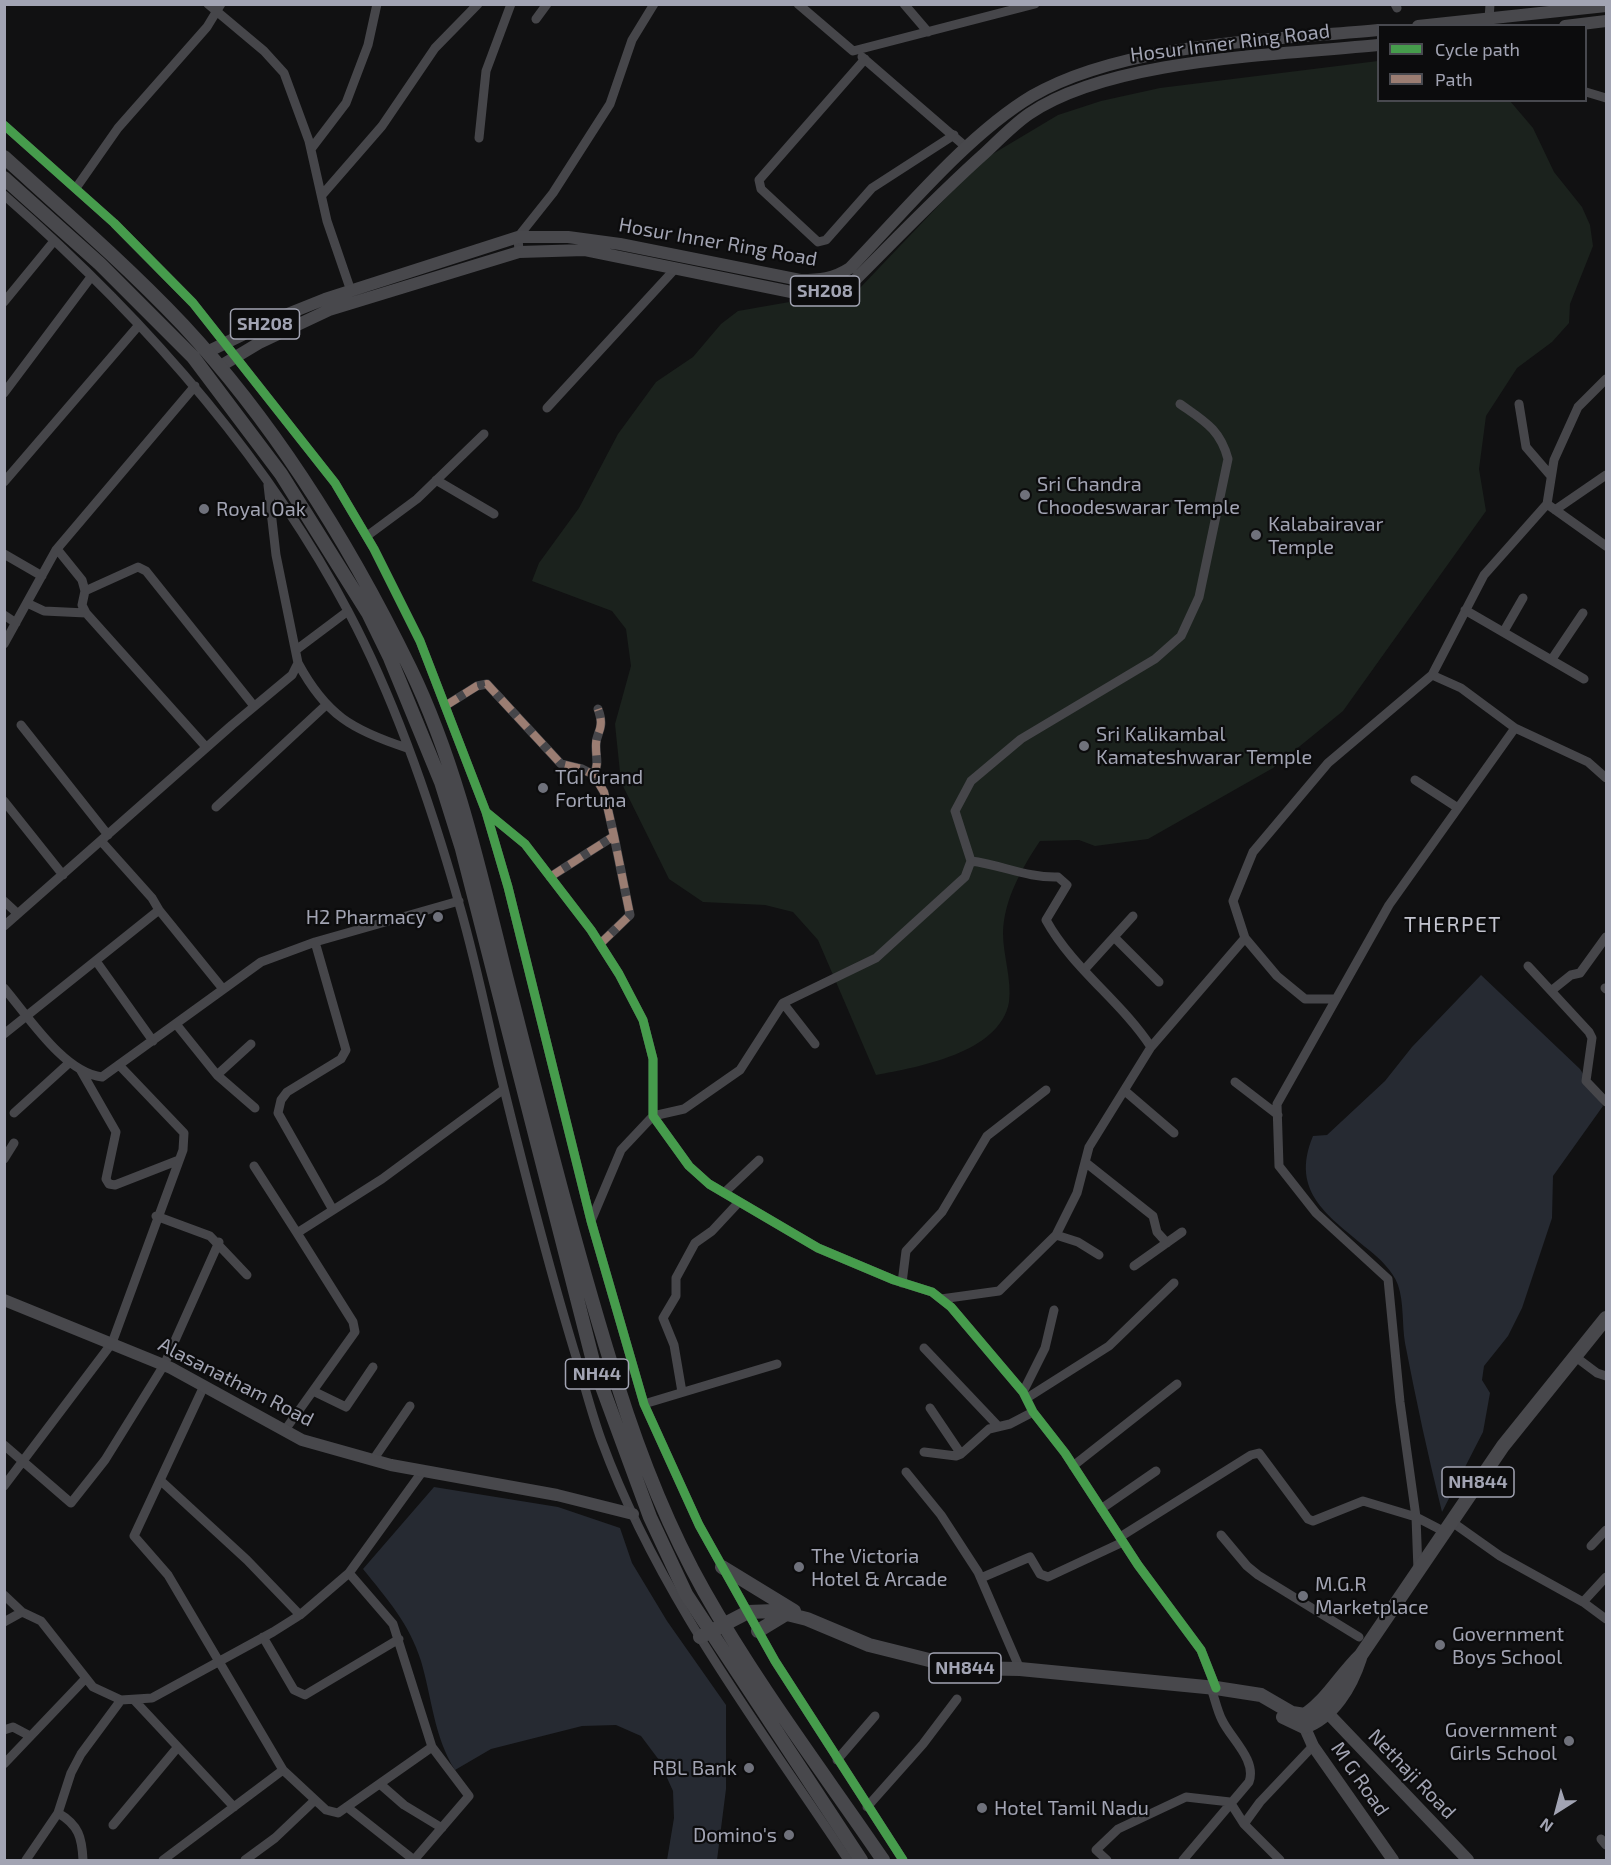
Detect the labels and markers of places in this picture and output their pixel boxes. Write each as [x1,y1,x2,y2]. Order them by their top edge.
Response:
place label: Sri Chandra Choodeswarar Temple [1037,472,1240,519]
marker: Sri Chandra Choodeswarar Temple [1018,488,1032,502]
place label: Royal Oak [216,497,306,521]
marker: Royal Oak [197,502,211,516]
place label: Kalabairavar Temple [1268,512,1384,559]
marker: Kalabairavar Temple [1249,528,1263,542]
place label: Sri Kalikambal Kamateshwarar Temple [1096,722,1312,769]
marker: Sri Kalikambal Kamateshwarar Temple [1077,739,1091,753]
place label: TGI Grand Fortuna [555,765,643,812]
marker: TGI Grand Fortuna [536,781,550,795]
place label: H2 Pharmacy [306,905,426,929]
marker: H2 Pharmacy [431,910,445,924]
place label: The Victoria Hotel & Arcade [811,1544,948,1591]
marker: The Victoria Hotel & Arcade [792,1560,806,1574]
place label: M.G.R Marketplace [1315,1572,1429,1619]
marker: M.G.R Marketplace [1296,1589,1310,1603]
place label: Government Boys School [1452,1622,1564,1669]
marker: Government Boys School [1433,1638,1447,1652]
place label: Government Girls School [1445,1718,1557,1765]
marker: Government Girls School [1562,1734,1576,1748]
place label: RBL Bank [652,1756,737,1780]
marker: RBL Bank [742,1761,756,1775]
place label: Hotel Tamil Nadu [994,1796,1149,1820]
marker: Hotel Tamil Nadu [975,1801,989,1815]
place label: Domino's [693,1823,777,1847]
marker: Domino's [782,1828,796,1842]

